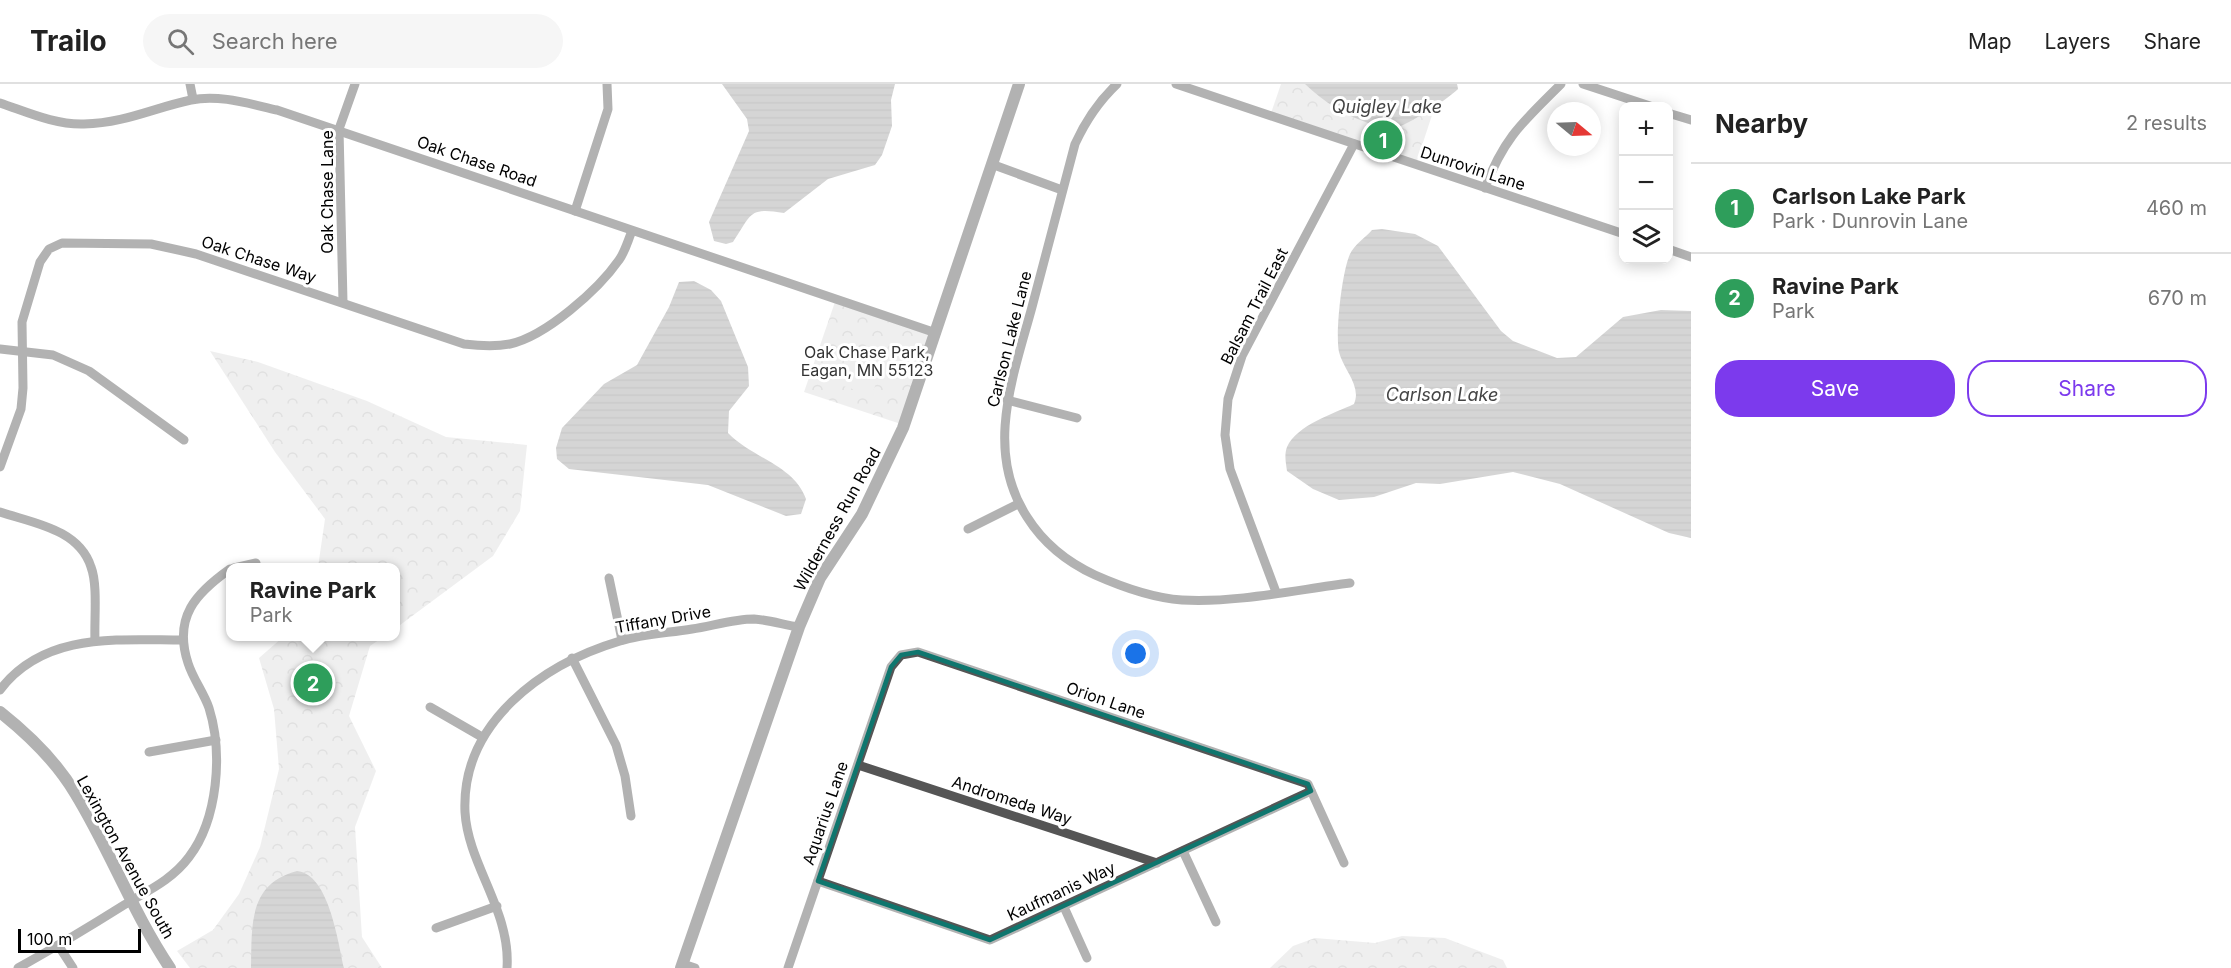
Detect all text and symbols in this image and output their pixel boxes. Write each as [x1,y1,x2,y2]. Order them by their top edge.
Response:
search box [143,14,563,68]
text: Trailo [30,24,107,58]
icon: search [164,25,197,58]
text: Search here [212,28,338,54]
text: Map [1968,29,2012,54]
text: Layers [2045,29,2111,54]
text: Share [2144,29,2201,54]
water label: Quigley Lake [1332,96,1442,117]
north arrow [1547,102,1601,156]
map controls [1619,102,1673,264]
button: + [1619,102,1673,156]
text: Nearby [1715,108,1808,139]
text: 2 results [2126,111,2207,135]
pin: 1 [1364,118,1402,162]
street label: Oak Chase Lane [317,130,337,254]
street label: Oak Chase Road [414,131,540,191]
street label: Dunrovin Lane [1418,142,1528,194]
button: − [1619,156,1673,210]
text: Carlson Lake Park [1772,183,1966,209]
text: 1 [1730,196,1739,220]
text: 460 m [2146,196,2207,220]
text: Park · Dunrovin Lane [1772,209,1968,233]
button: layers [1619,210,1673,264]
street label: Oak Chase Way [199,231,319,287]
street label: Balsam Trail East [1216,244,1292,368]
street label: Carlson Lake Lane [982,269,1036,409]
text: Ravine Park [1772,273,1899,299]
text: 2 [1728,286,1741,310]
text: 670 m [2148,286,2207,310]
text: Park [1772,299,1815,323]
park label: Oak Chase Park, Eagan, MN 55123 [801,342,933,380]
button: Save [1715,360,1955,417]
button: Share [1967,360,2207,417]
water label: Carlson Lake [1386,384,1498,405]
street label: Wilderness Run Road [789,444,885,594]
popup [226,563,400,641]
text: Ravine Park [250,577,376,603]
street label: Tiffany Drive [614,601,712,637]
text: Park [250,603,292,627]
your location [1121,639,1150,668]
pin: 2 [294,660,332,706]
street label: Orion Lane [1064,677,1148,723]
street label: Aquarius Lane [798,758,852,868]
street label: Andromeda Way [949,771,1075,829]
street label: Lexington Avenue South [73,772,179,942]
street label: Kaufmanis Way [1004,857,1118,925]
scale bar [18,926,141,954]
text: 100 m [27,929,72,949]

